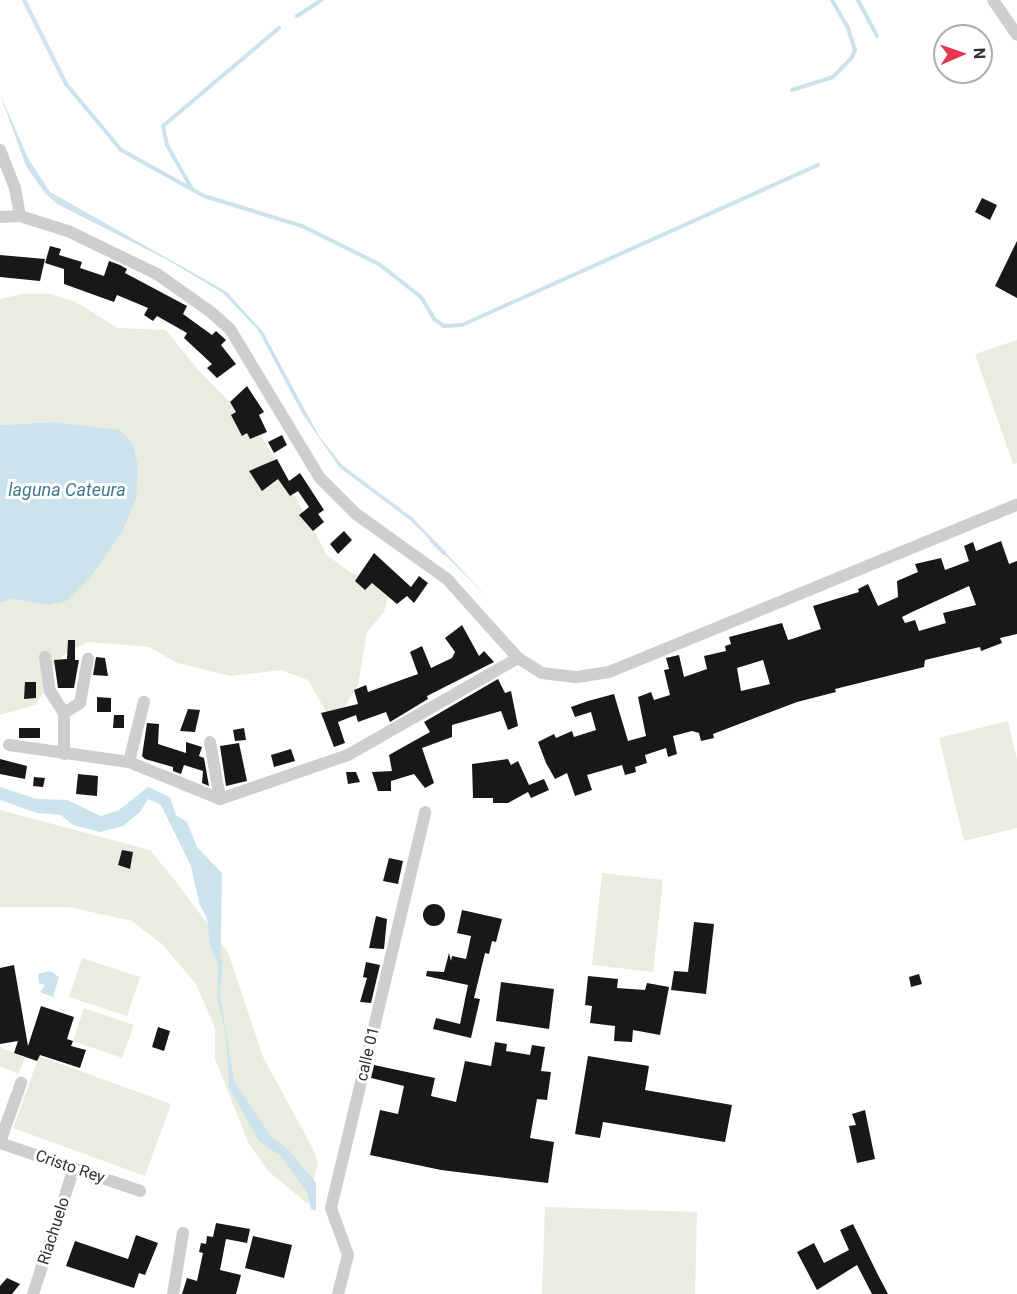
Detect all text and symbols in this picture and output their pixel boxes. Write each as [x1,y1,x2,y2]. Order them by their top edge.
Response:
north arrow [933,24,993,84]
text: N [970,47,989,59]
water label: laguna Cateura [8,479,126,501]
street label: calle 01 [352,1025,384,1083]
street label: Cristo Rey [33,1146,107,1188]
street label: Riachuelo [34,1195,74,1267]

